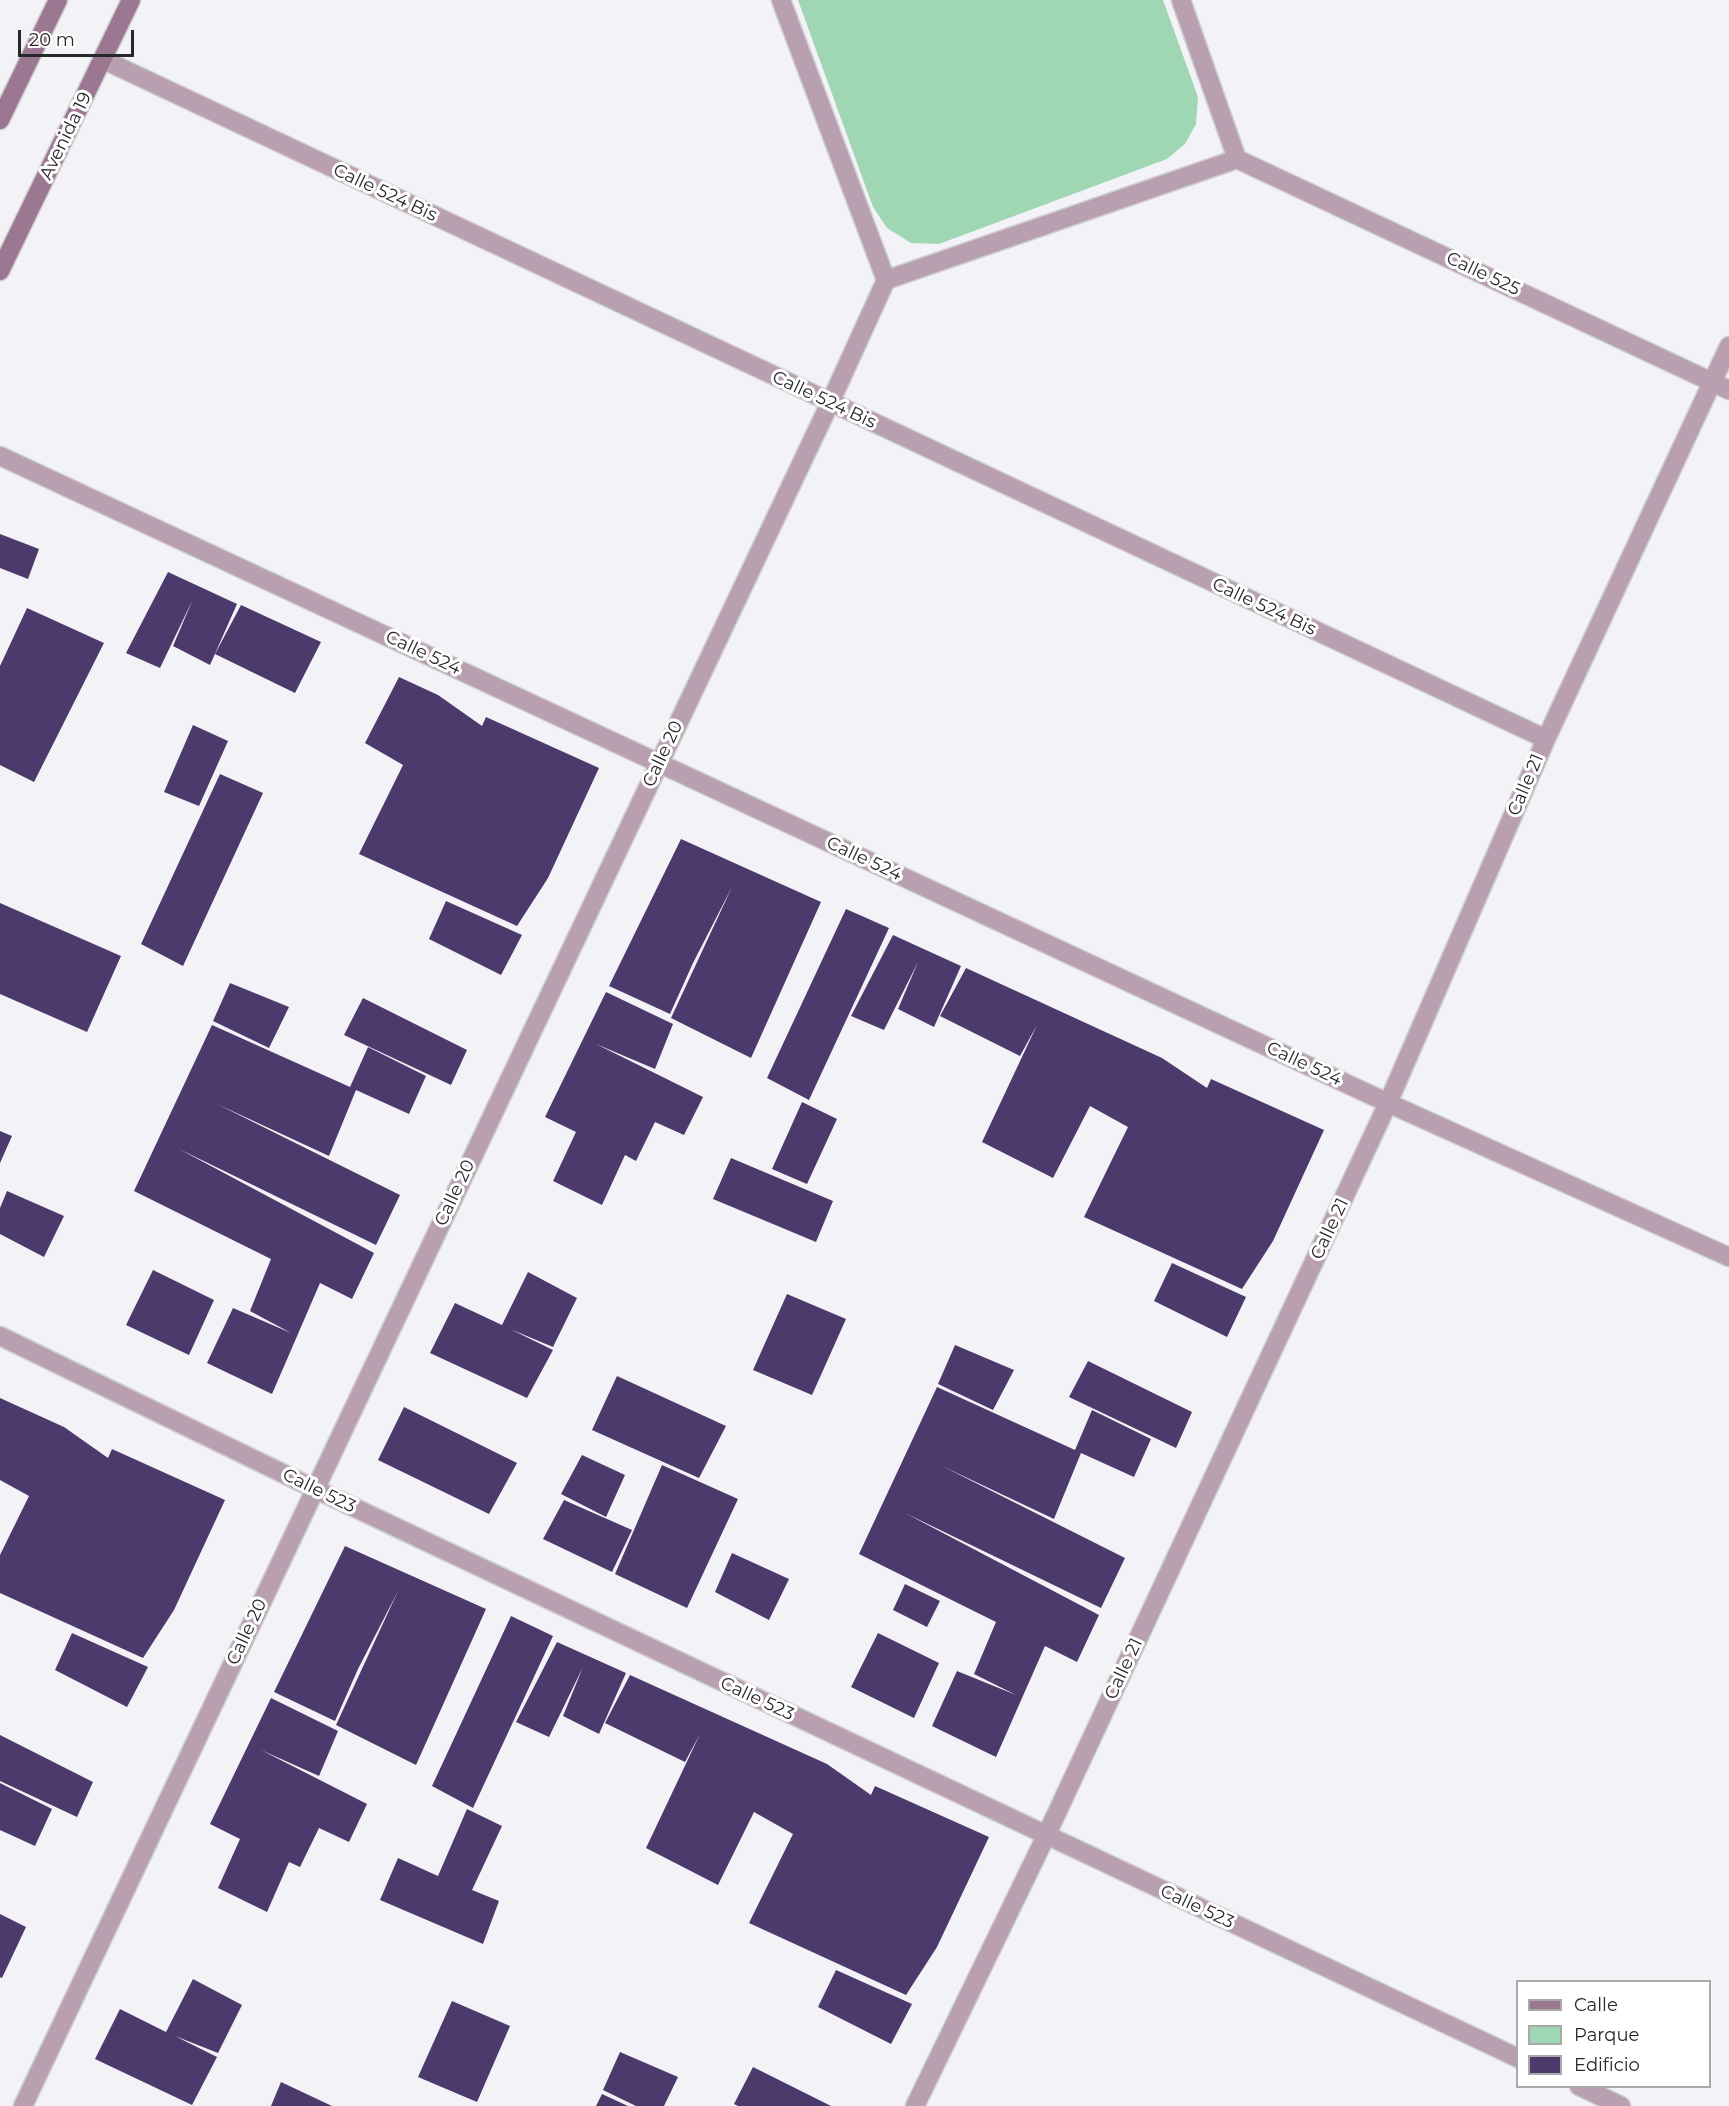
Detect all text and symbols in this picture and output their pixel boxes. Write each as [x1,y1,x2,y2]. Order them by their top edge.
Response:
scale bar [21,18,136,56]
text: 20 m [29,29,75,51]
street label: Avenida 19 [36,89,96,183]
street label: Calle 524 Bis [330,159,440,227]
street label: Calle 525 [1443,248,1523,300]
street label: Calle 524 Bis [769,366,879,434]
street label: Calle 524 Bis [1209,573,1319,641]
street label: Calle 524 [382,626,464,680]
street label: Calle 20 [638,717,688,791]
street label: Calle 21 [1503,751,1549,819]
street label: Calle 524 [823,832,905,886]
street label: Calle 524 [1263,1037,1345,1091]
street label: Calle 20 [430,1156,480,1230]
street label: Calle 21 [1306,1195,1354,1263]
street label: Calle 523 [279,1464,359,1518]
street label: Calle 20 [222,1595,272,1669]
street label: Calle 21 [1100,1635,1148,1703]
street label: Calle 523 [717,1673,797,1725]
street label: Calle 523 [1157,1881,1237,1933]
legend [1516,1980,1711,2088]
text: Calle [1574,1994,1618,2016]
text: Parque [1574,2024,1639,2046]
text: Edificio [1574,2054,1640,2076]

